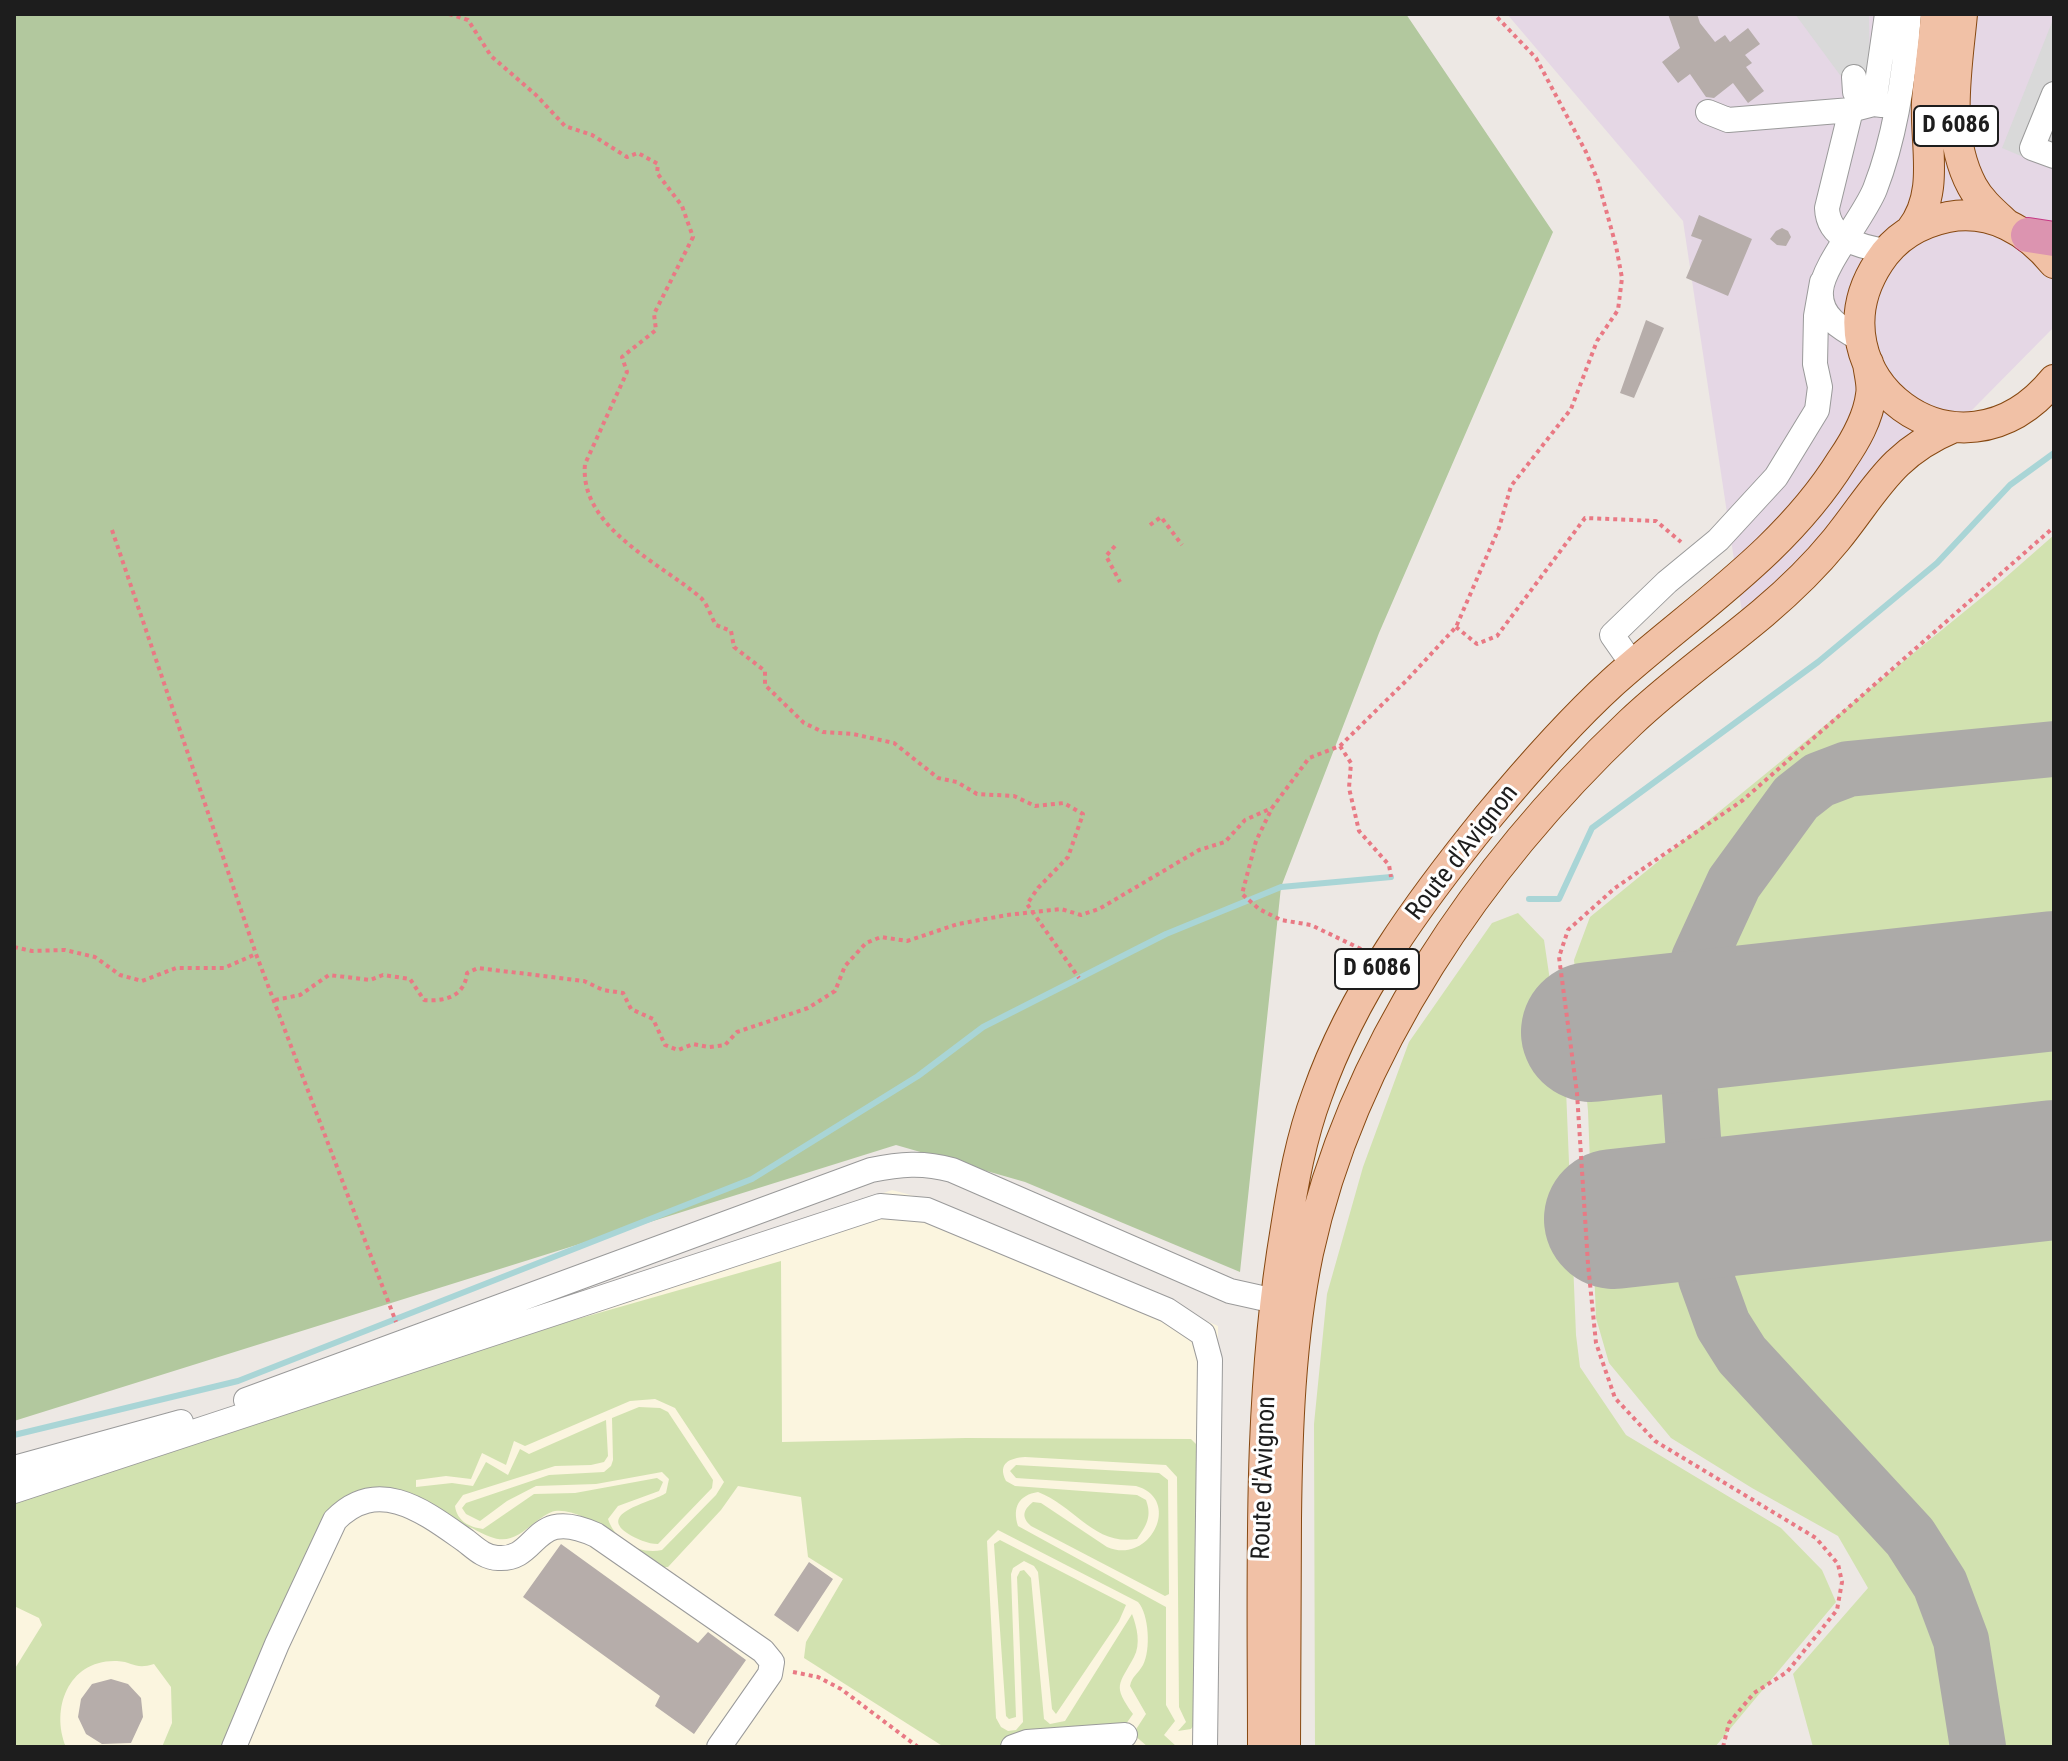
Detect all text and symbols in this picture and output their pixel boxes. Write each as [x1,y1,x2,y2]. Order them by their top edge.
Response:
road number: D 6086 [1914,106,1998,146]
street label: Route d'Avignon [1400,779,1526,927]
road number: D 6086 [1335,949,1419,989]
street label: Route d'Avignon [1247,1396,1283,1560]

